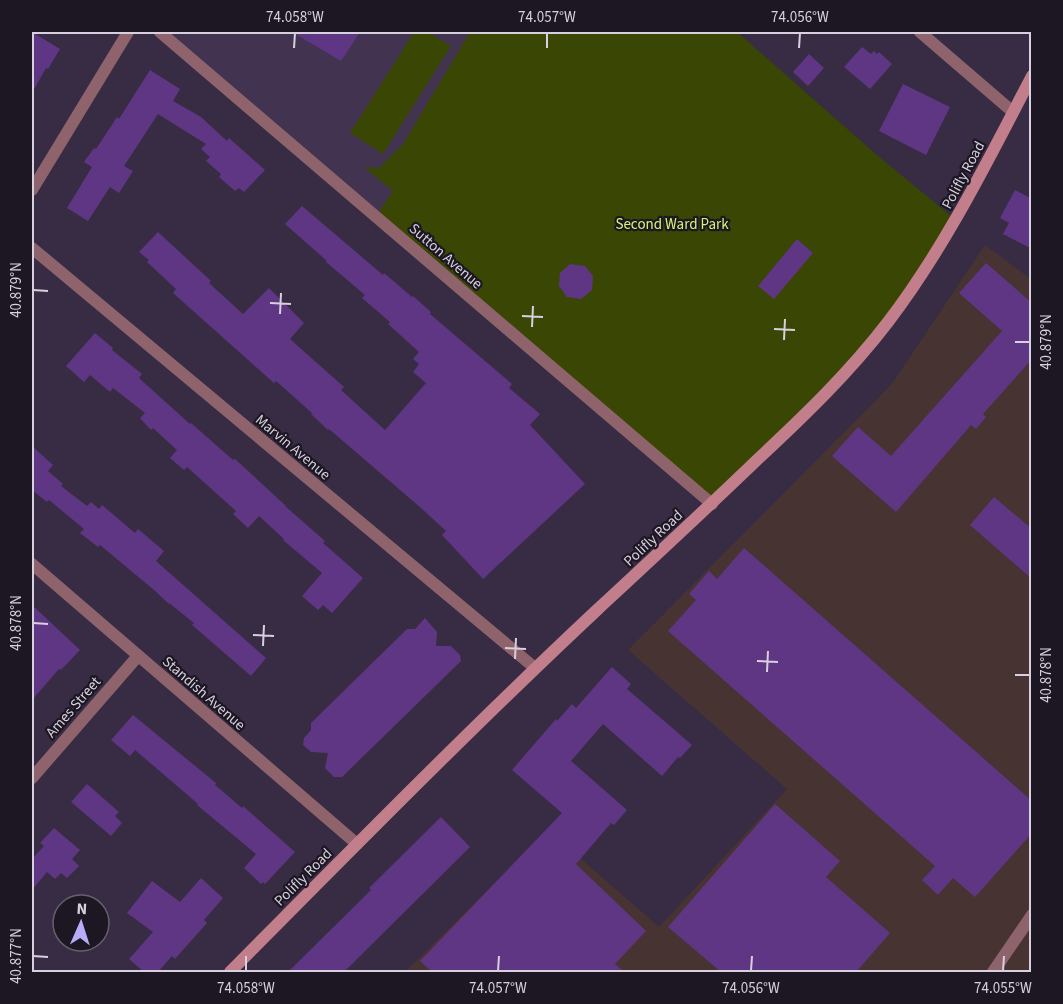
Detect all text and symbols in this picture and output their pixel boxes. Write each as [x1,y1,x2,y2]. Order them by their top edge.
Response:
text: 74.058°W [266,7,324,28]
text: 74.057°W [518,7,576,28]
text: 74.056°W [771,7,829,28]
street label: Polifly Road [937,138,990,213]
park label: Second Ward Park [615,214,729,235]
street label: Sutton Avenue [404,218,487,294]
text: 40.879°N [6,262,27,318]
text: 40.879°N [1036,314,1057,370]
street label: Marvin Avenue [251,410,335,485]
street label: Polifly Road [619,505,688,571]
text: 40.878°N [6,595,27,651]
text: 40.878°N [1036,647,1057,703]
street label: Standish Avenue [158,651,250,735]
street label: Ames Street [41,672,106,742]
street label: Polifly Road [270,844,337,911]
north arrow [51,893,111,953]
text: N [76,898,88,920]
text: 40.877°N [6,928,27,984]
text: 74.058°W [217,978,275,999]
text: 74.057°W [469,978,527,999]
text: 74.056°W [722,978,780,999]
text: 74.055°W [974,978,1032,999]

